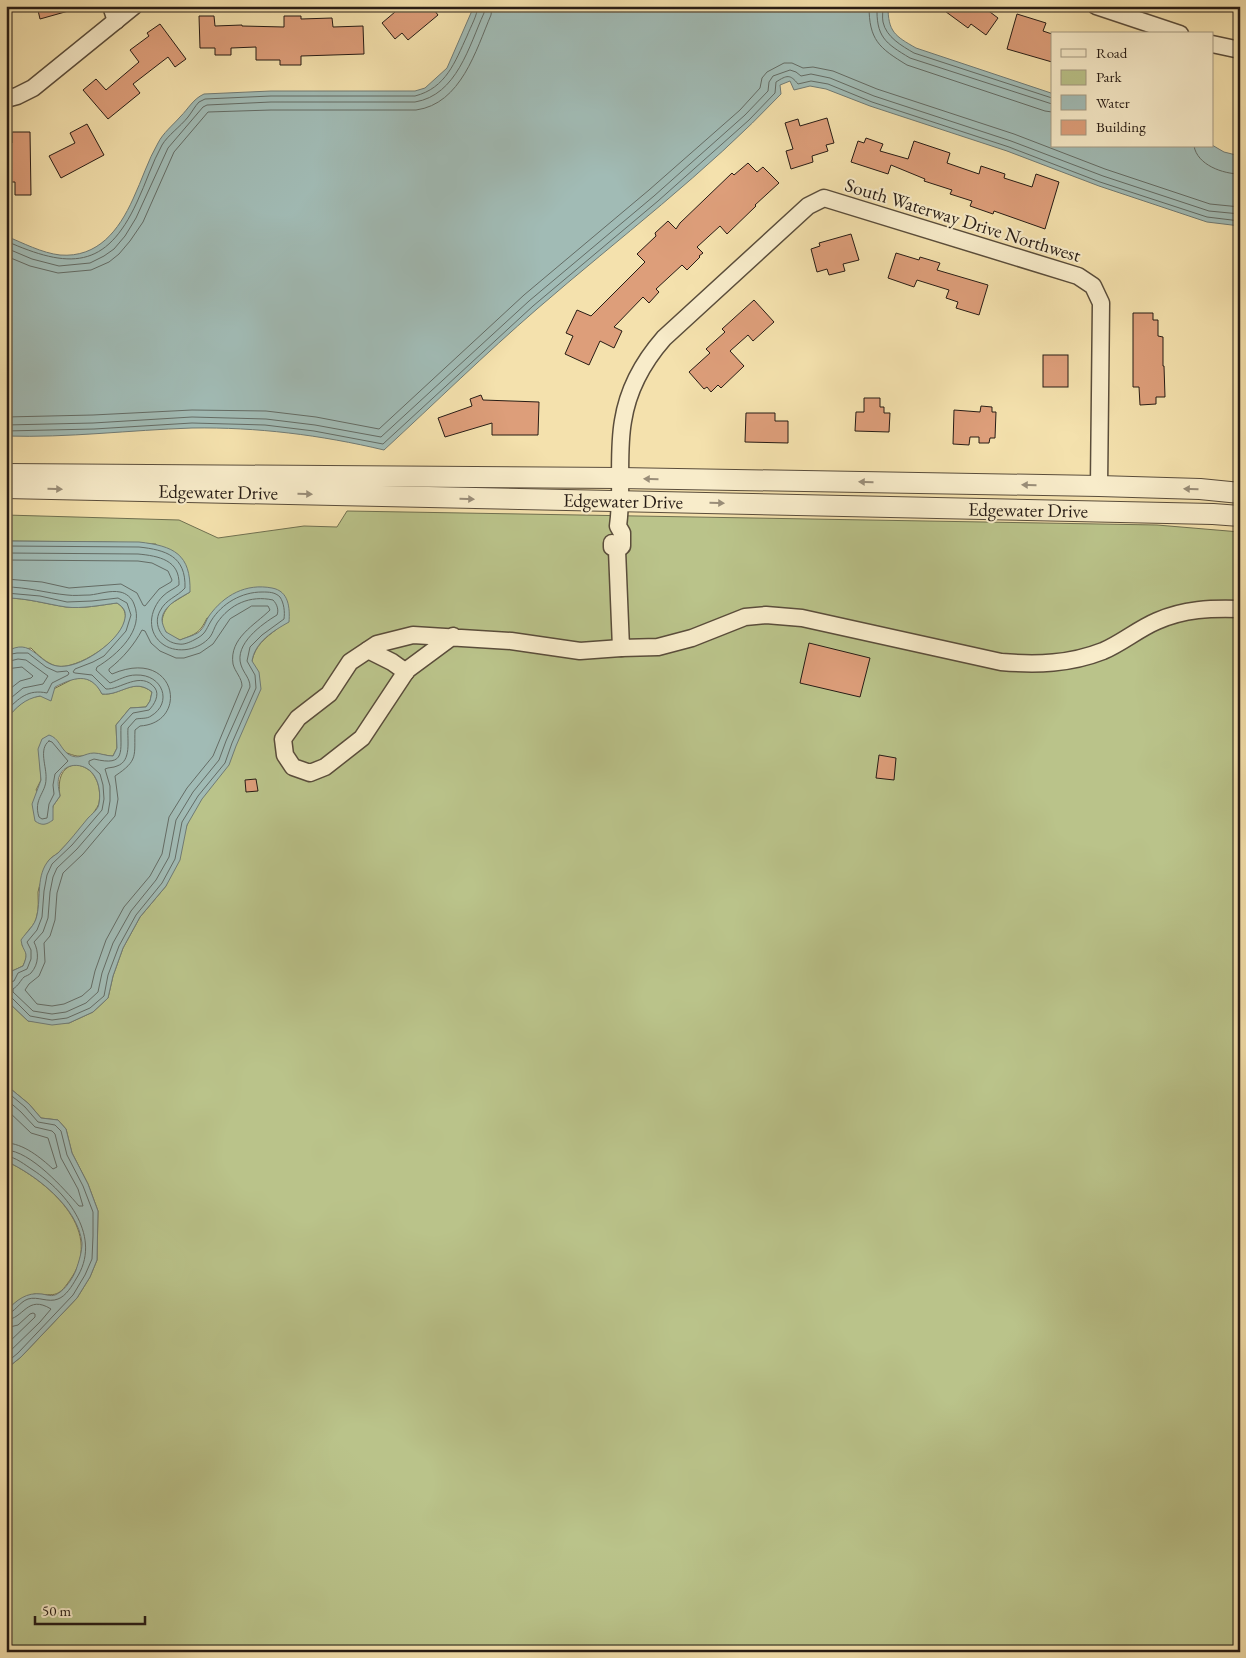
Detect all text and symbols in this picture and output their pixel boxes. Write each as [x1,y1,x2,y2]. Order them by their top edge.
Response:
legend [1051,32,1214,148]
text: Road [1096,43,1128,62]
text: Park [1096,67,1123,86]
text: Water [1096,93,1130,112]
text: Building [1096,117,1146,136]
street label: South Waterway Drive Northwest [842,172,1084,268]
one-way arrow [643,475,659,483]
street label: Edgewater Drive [158,478,278,506]
one-way arrow [858,478,874,486]
one-way arrow [1021,481,1037,489]
one-way arrow [47,485,63,493]
one-way arrow [1183,485,1199,493]
street label: Edgewater Drive [563,487,683,515]
one-way arrow [297,490,313,498]
one-way arrow [460,495,476,503]
street label: Edgewater Drive [968,496,1088,524]
one-way arrow [710,499,726,507]
scale bar [35,1593,145,1625]
text: 50 m [42,1601,71,1620]

